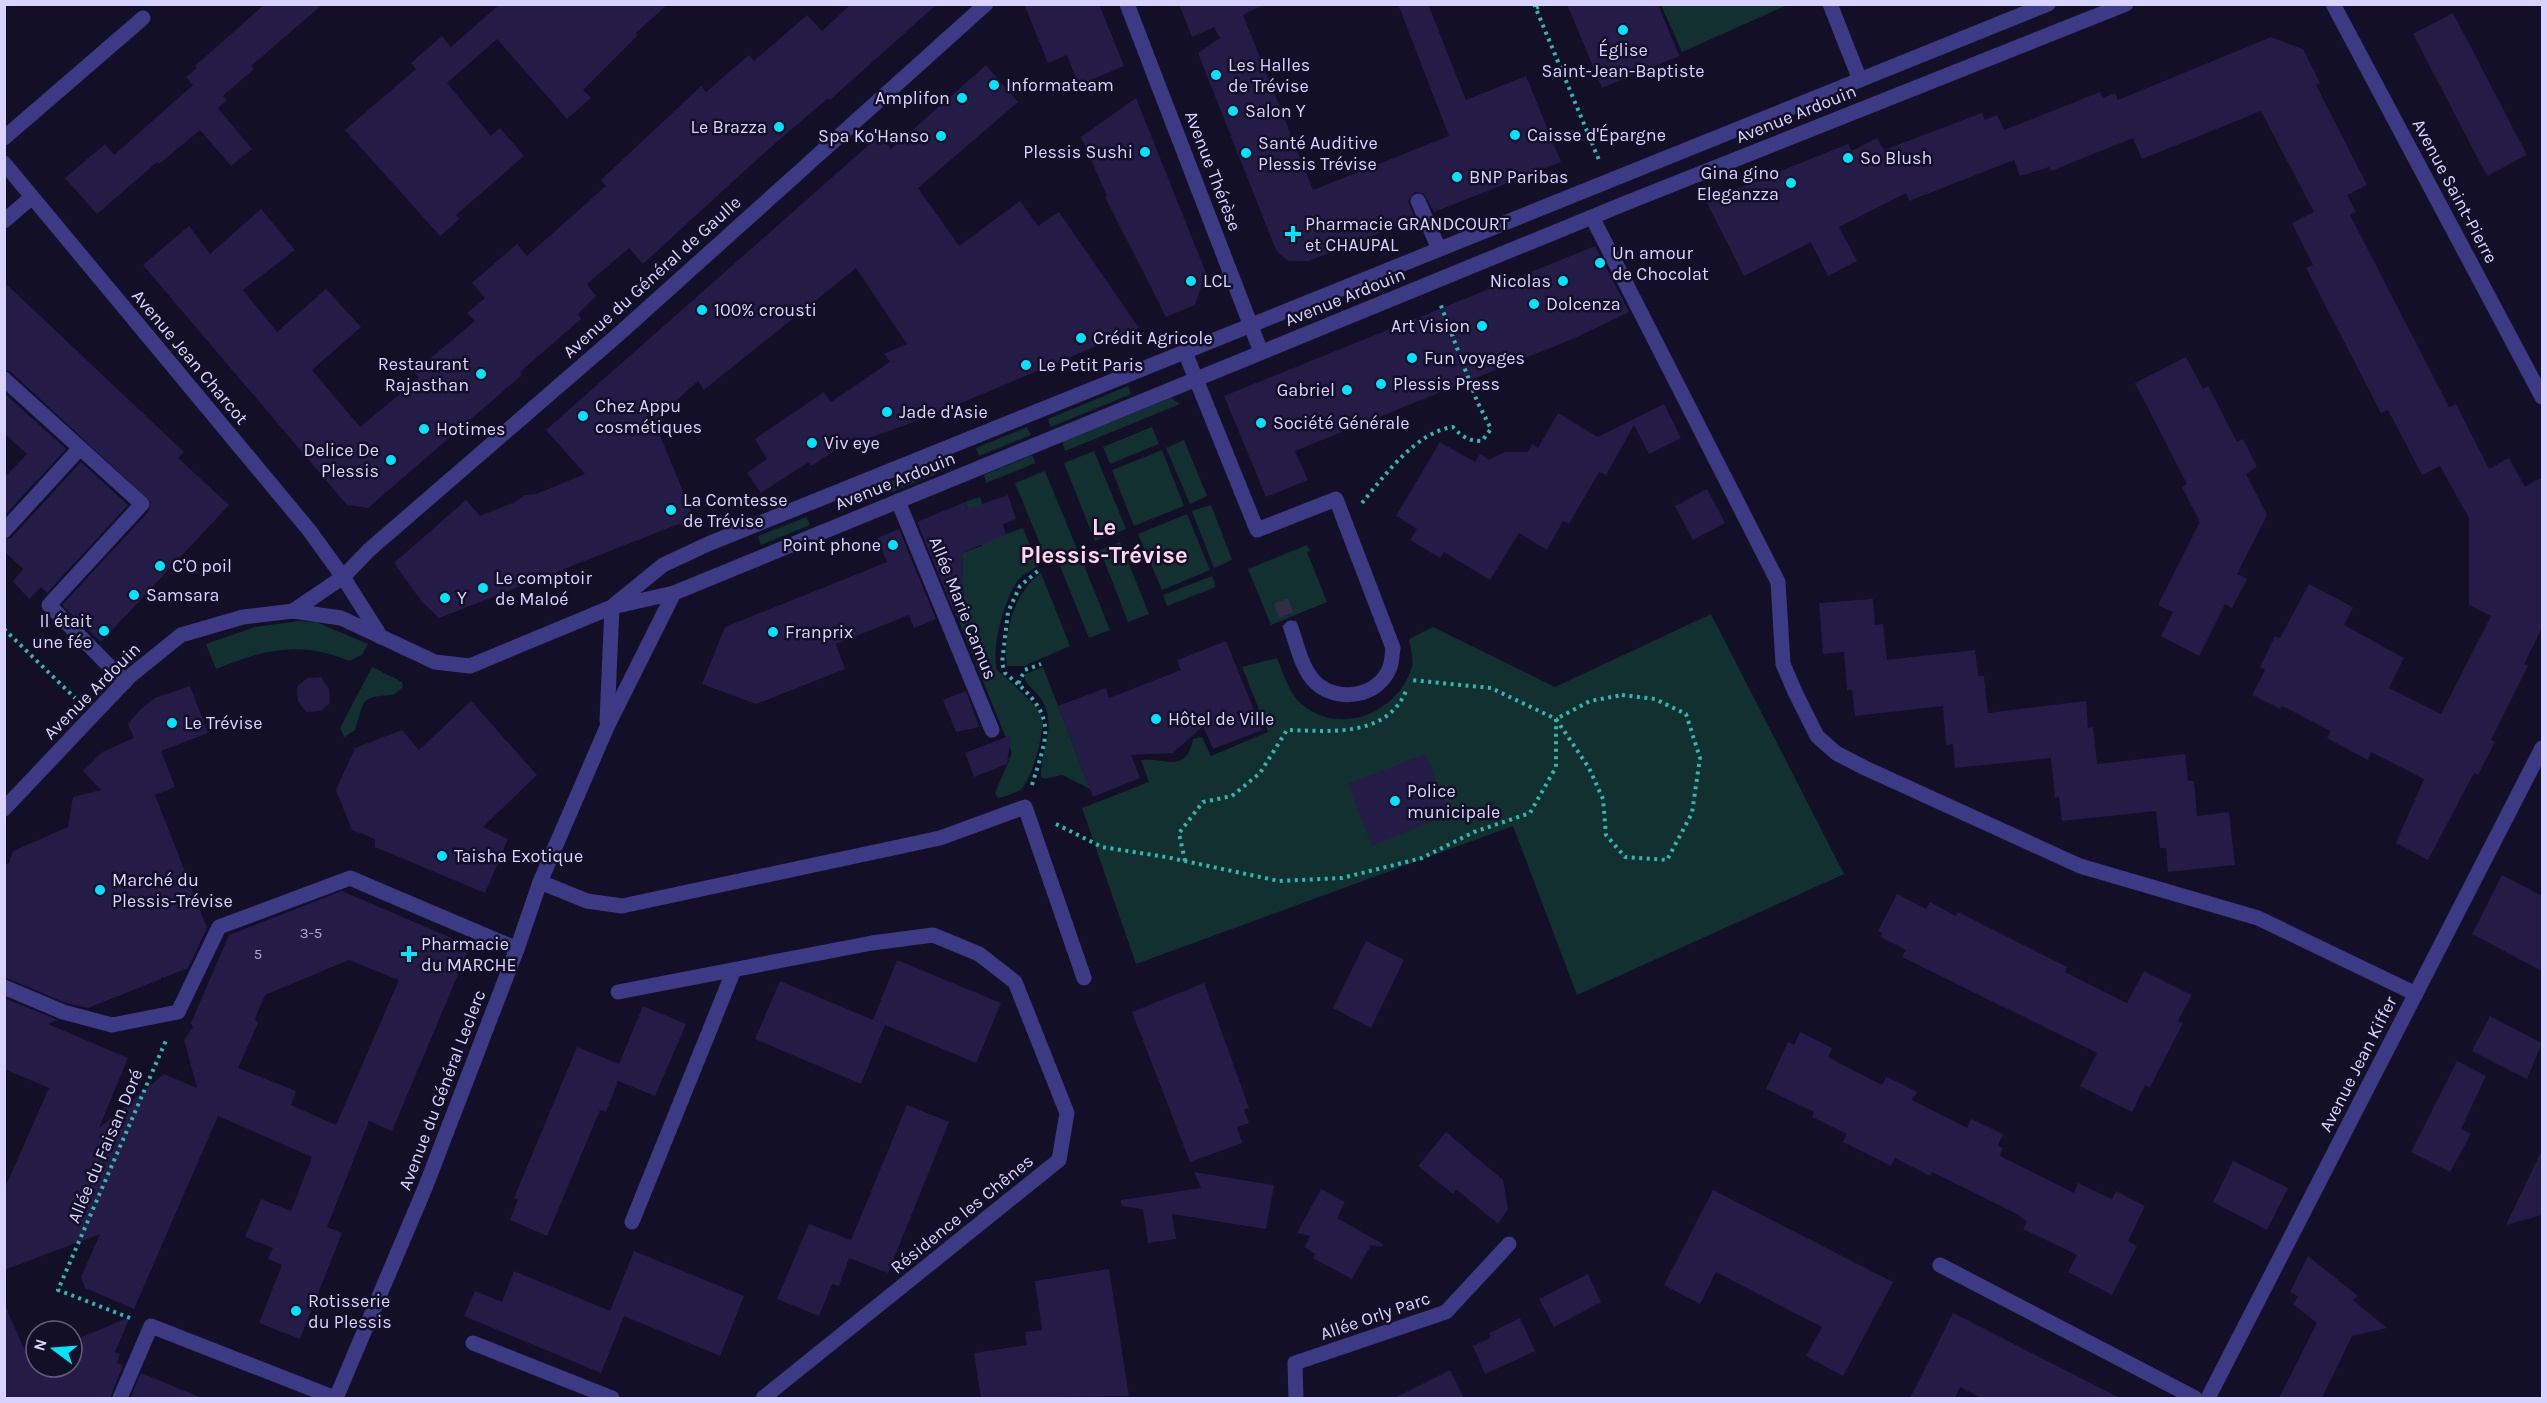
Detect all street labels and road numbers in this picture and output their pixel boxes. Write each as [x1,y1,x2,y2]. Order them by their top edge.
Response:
street label: Avenue Ardouin [1733,80,1859,148]
street label: Avenue Thérèse [1180,108,1246,234]
street label: Avenue Saint-Pierre [2408,115,2502,267]
street label: Avenue du Général de Gaulle [558,191,746,363]
street label: Avenue Ardouin [1282,263,1408,331]
street label: Avenue Jean Charcot [127,285,253,429]
street label: Avenue Ardouin [832,447,958,515]
street label: Allée Marie Camus [924,533,1002,683]
street label: Avenue Ardouin [39,638,145,744]
street label: Avenue du Général Leclerc [394,987,490,1193]
street label: Avenue Jean Kiffer [2314,992,2402,1136]
street label: Allée du Faisan Doré [63,1066,147,1226]
street label: Résidence les Chênes [886,1150,1038,1278]
street label: Allée Orly Parc [1317,1287,1433,1345]

